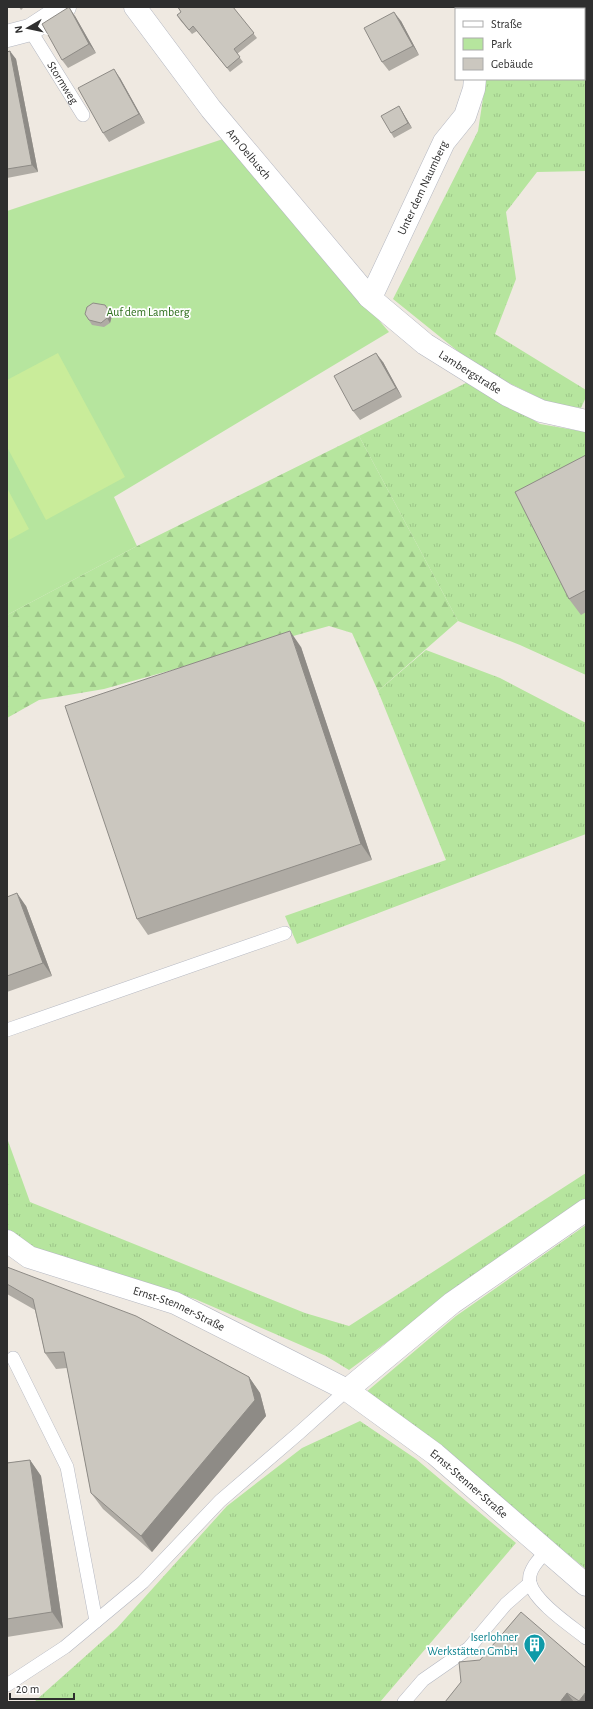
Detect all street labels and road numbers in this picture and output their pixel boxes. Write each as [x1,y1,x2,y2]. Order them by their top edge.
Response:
street label: Stormweg [45,59,81,106]
street label: Am Oelbusch [224,126,273,182]
street label: Unter dem Naumberg [395,139,450,237]
street label: Lambergstraße [437,348,504,396]
street label: Ernst-Stenner-Straße [132,1284,227,1333]
street label: Ernst-Stenner-Straße [428,1447,510,1520]

